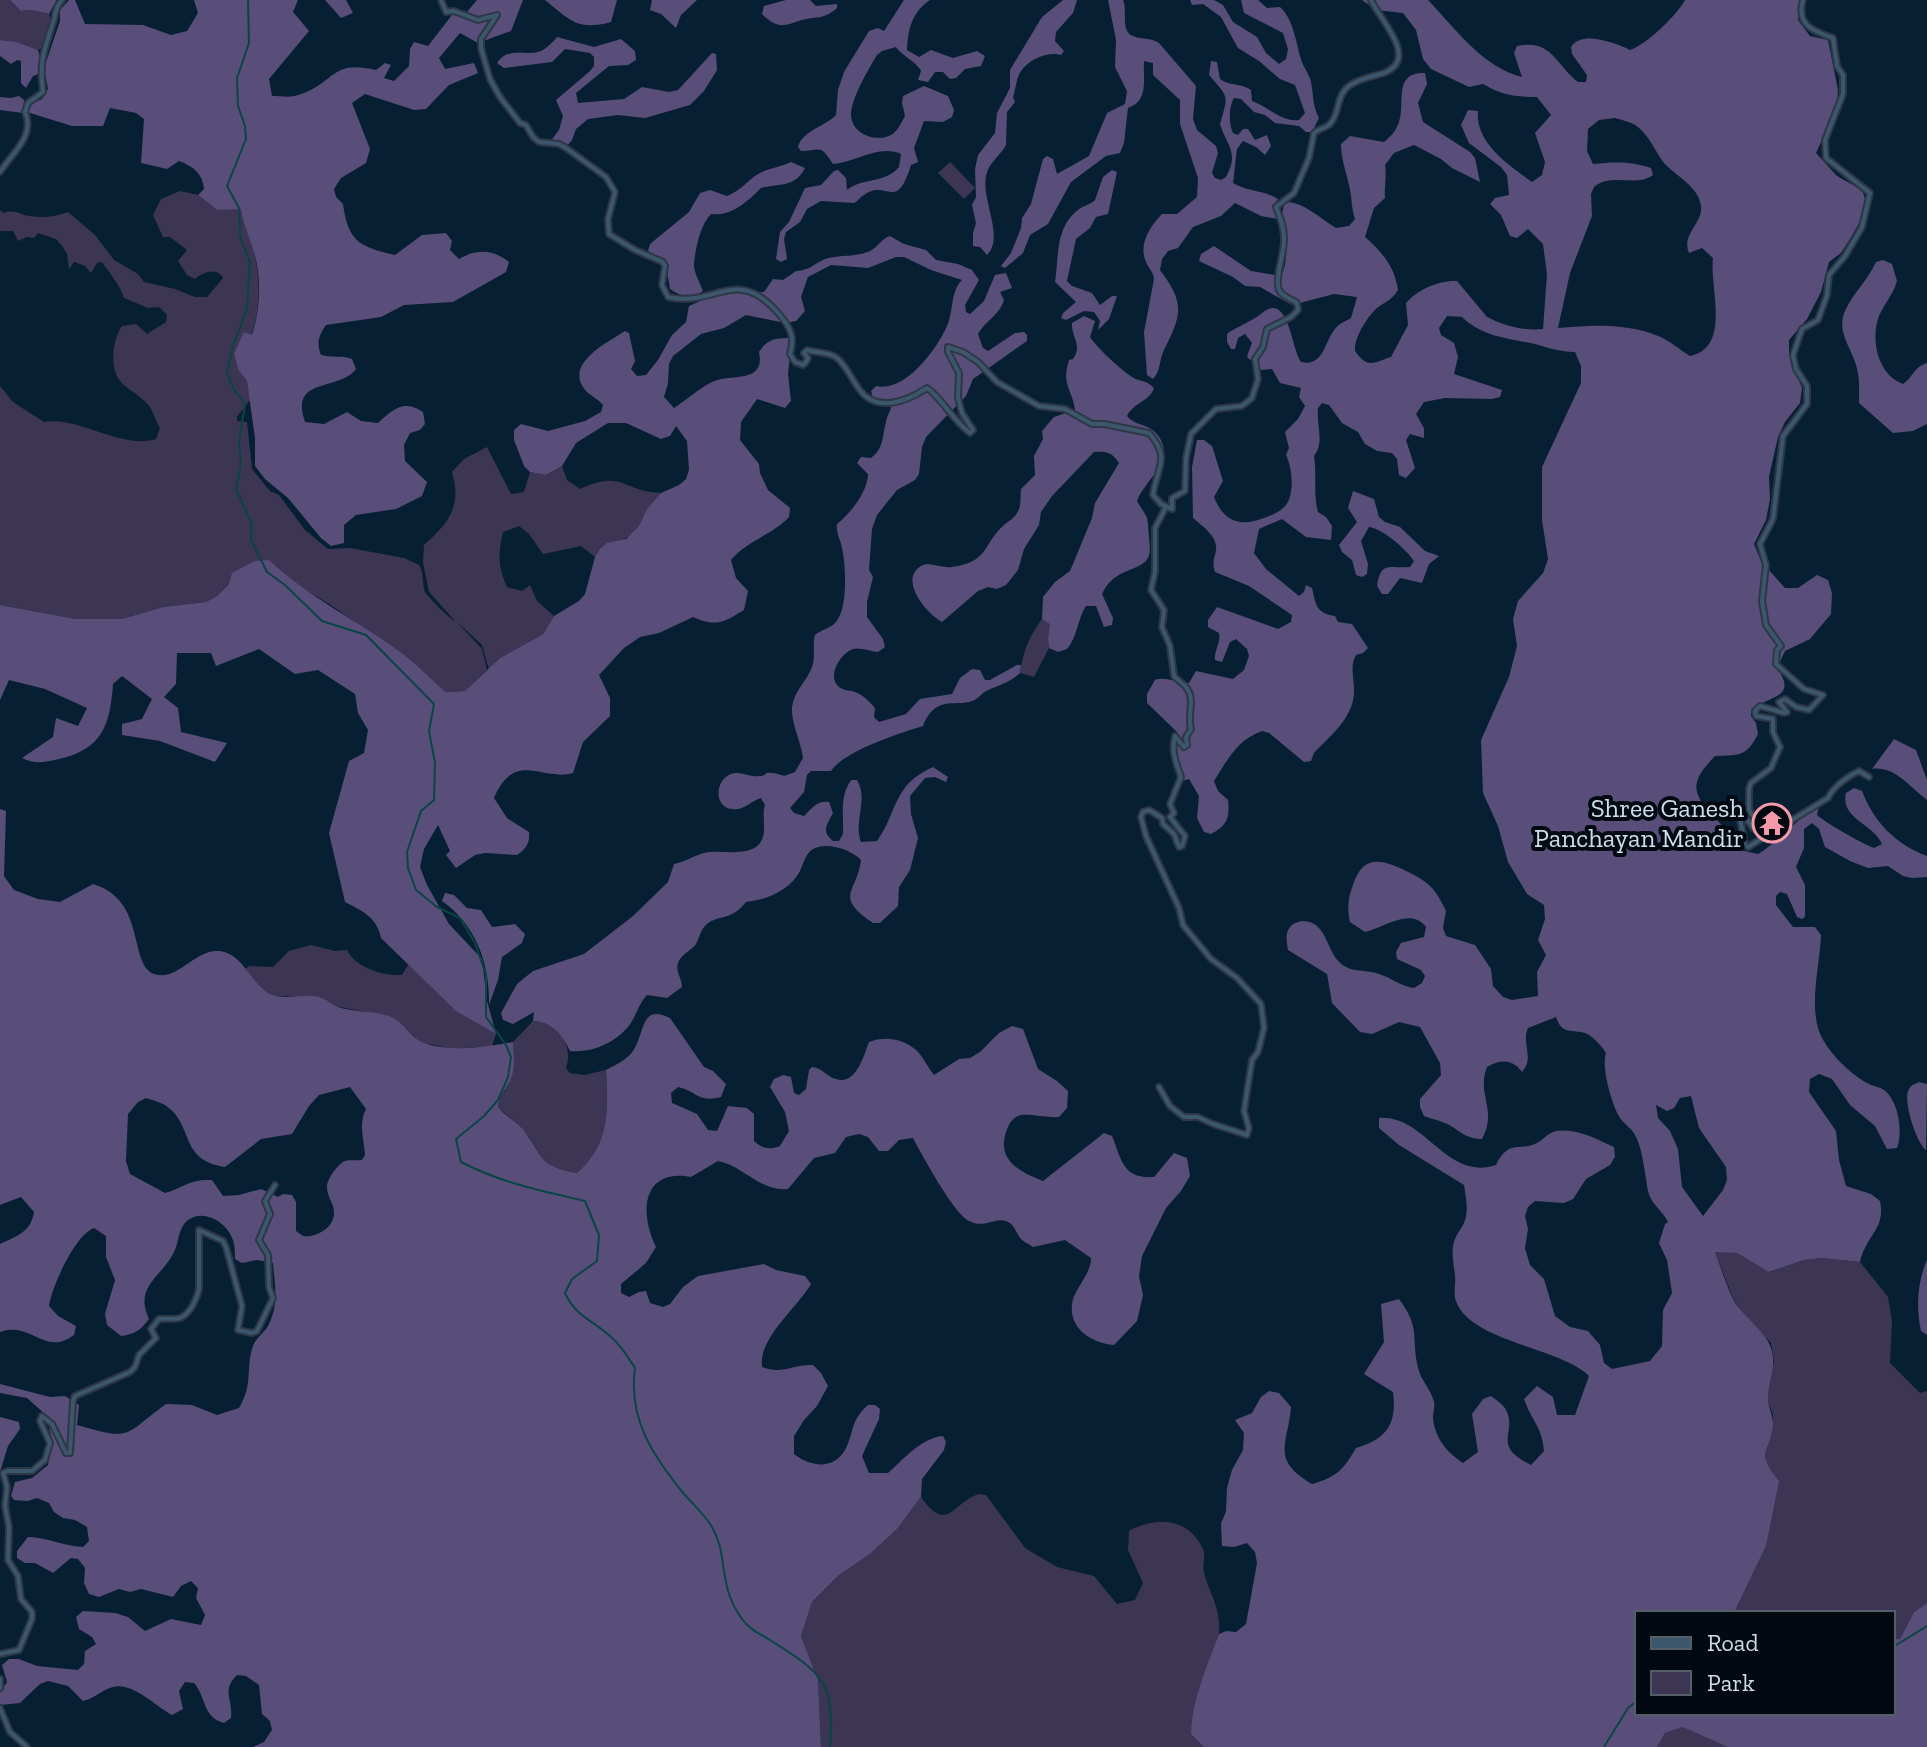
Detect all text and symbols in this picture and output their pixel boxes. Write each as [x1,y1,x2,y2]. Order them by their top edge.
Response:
place label: Shree Ganesh Panchayan Mandir [1534,792,1744,854]
temple icon: Shree Ganesh Panchayan Mandir [1751,802,1793,844]
legend [1635,1611,1895,1715]
text: Road [1707,1628,1759,1657]
text: Park [1707,1668,1755,1697]

